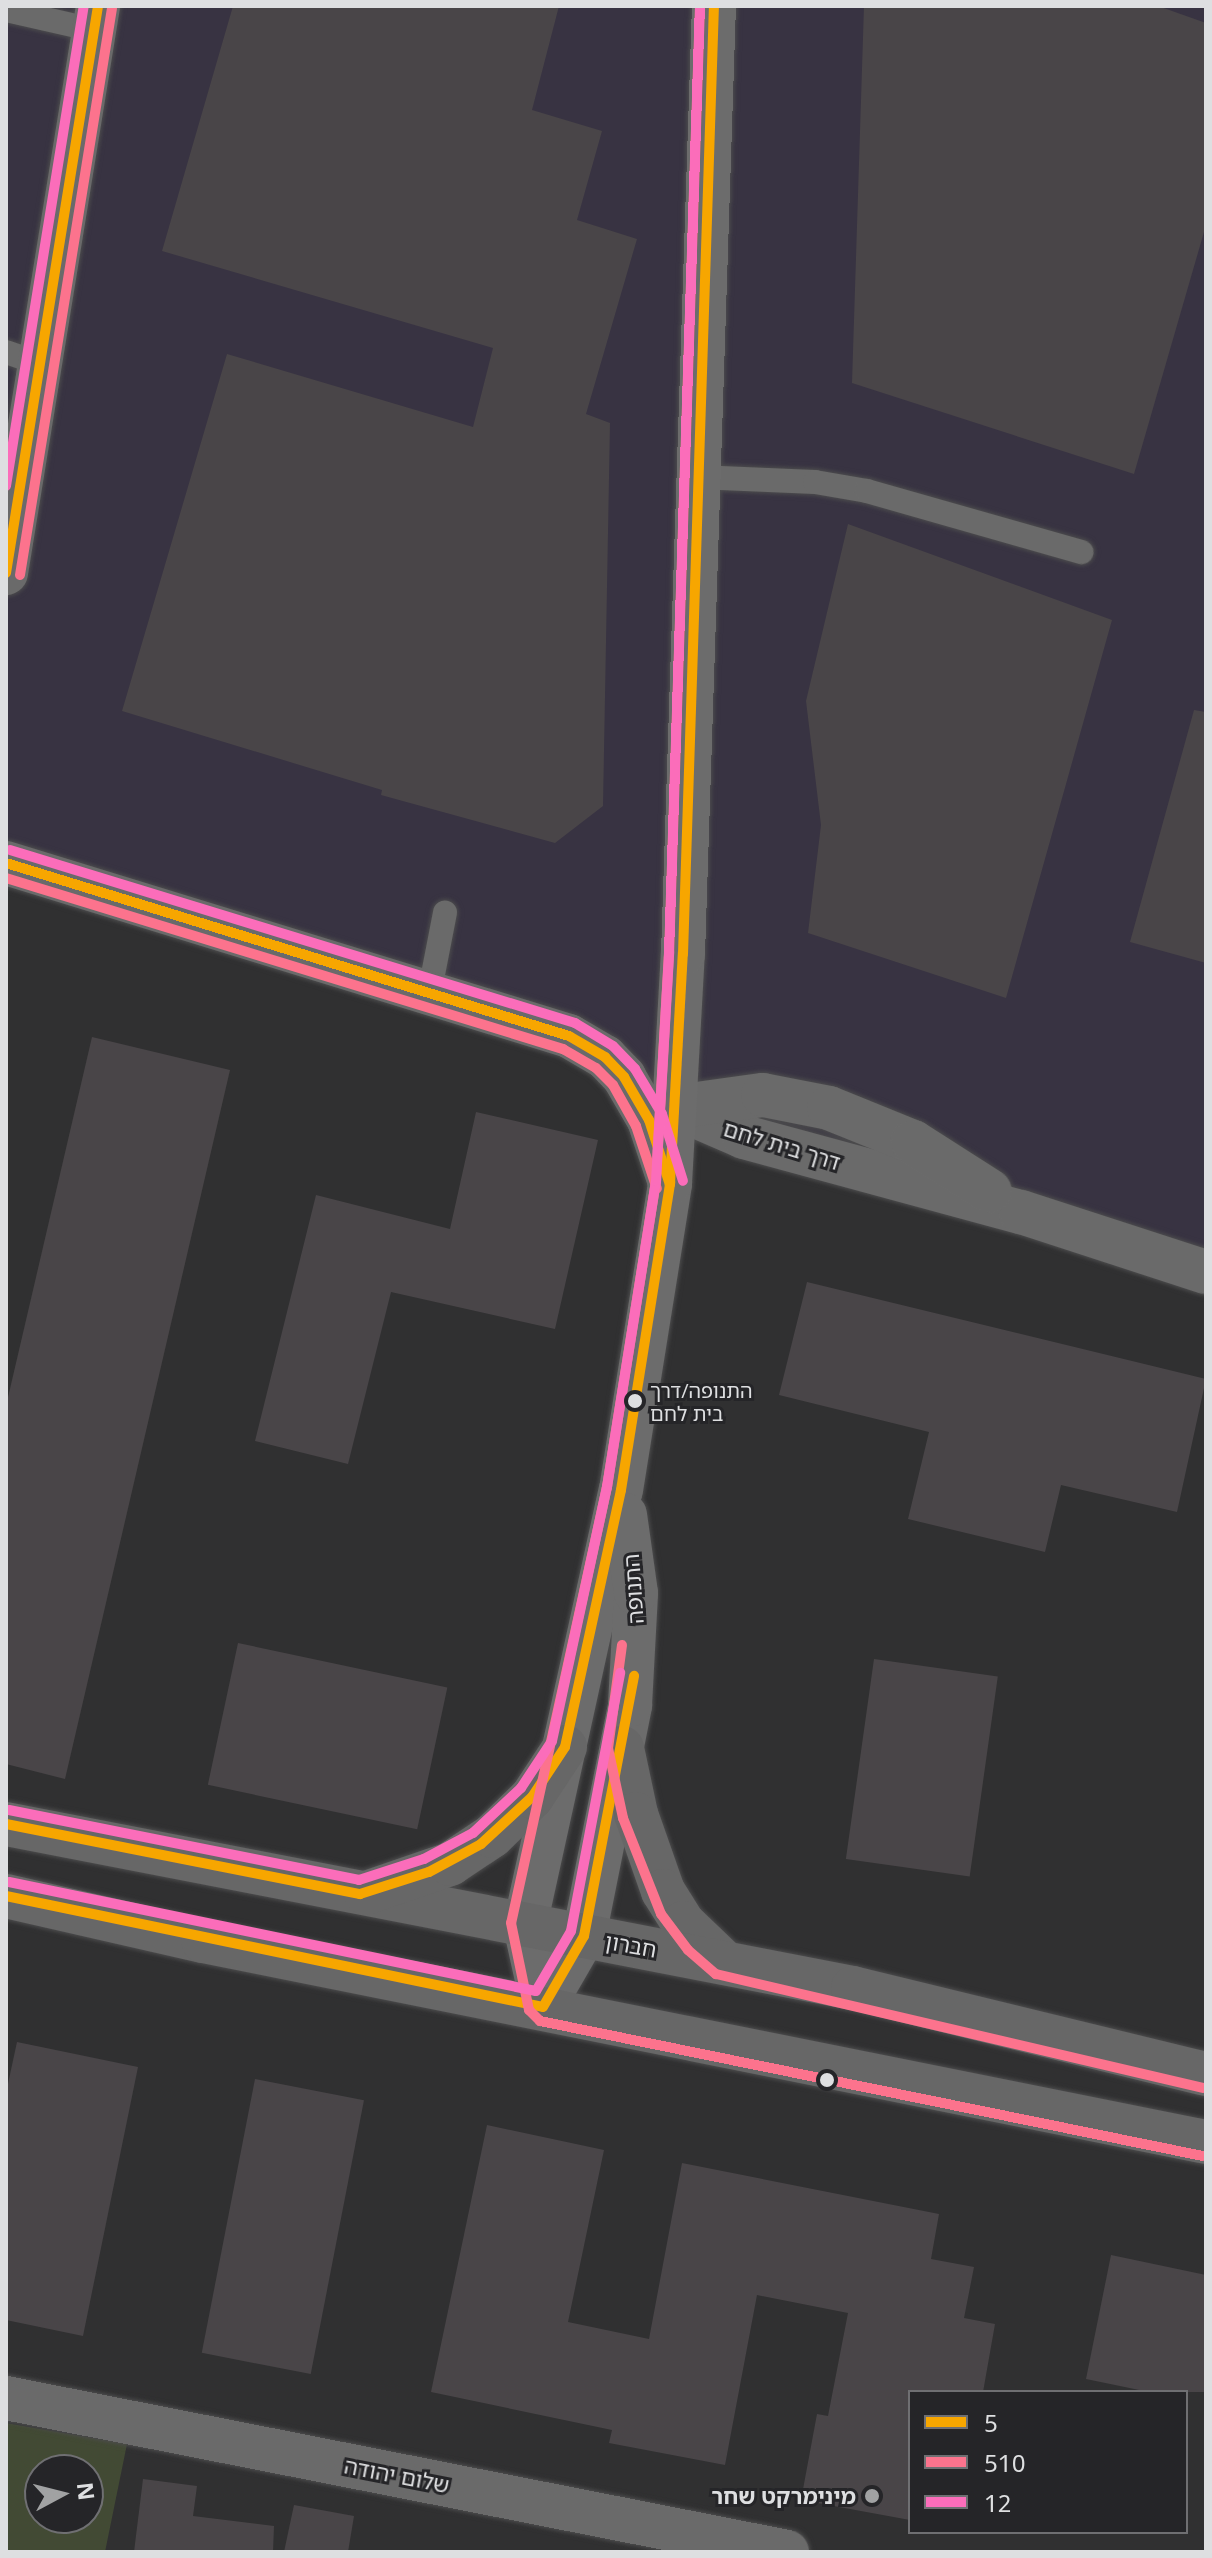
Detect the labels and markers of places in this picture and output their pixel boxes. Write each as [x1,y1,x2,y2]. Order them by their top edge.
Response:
place label: התנופה/דרך בית לחם [650,1378,753,1425]
marker: התנופה/דרך בית לחם [627,1393,643,1409]
unlabelled marker [819,2072,835,2088]
place label: מינימרקט שחר [711,2483,856,2509]
marker: מינימרקט שחר [863,2487,881,2505]

